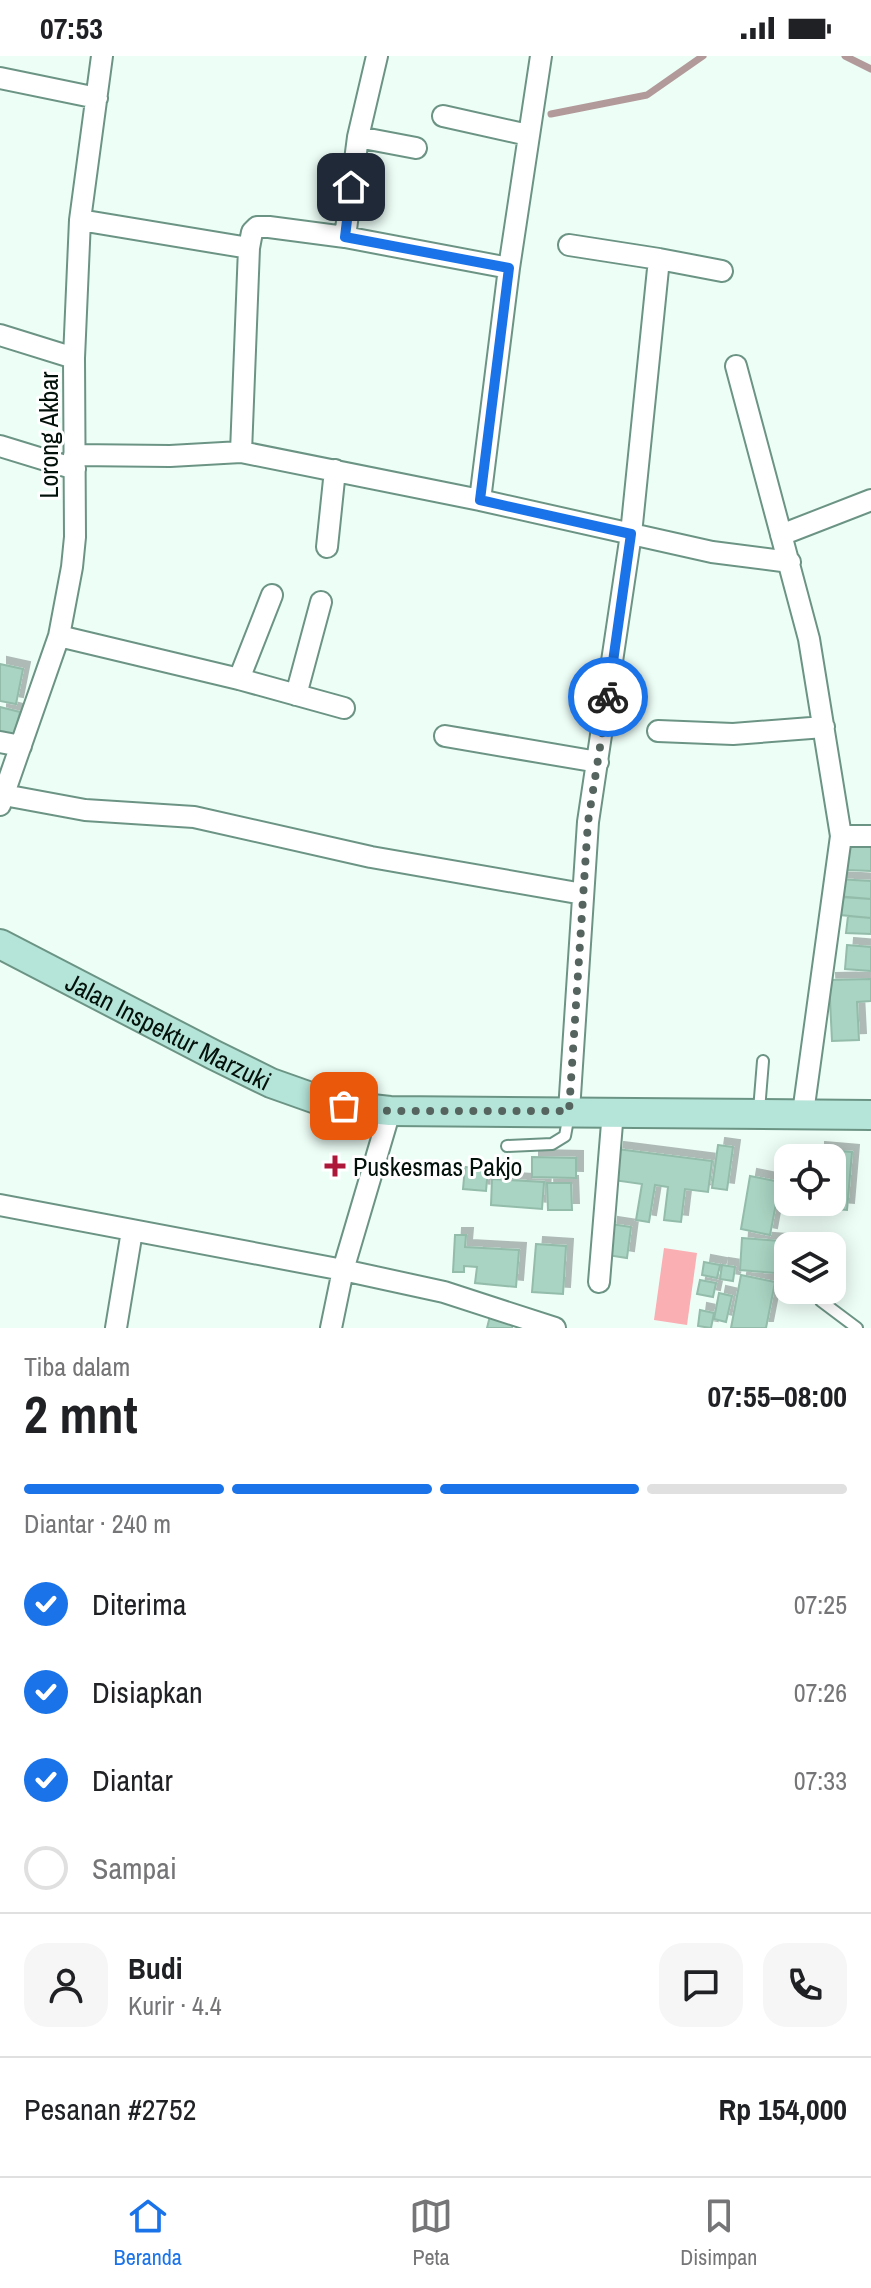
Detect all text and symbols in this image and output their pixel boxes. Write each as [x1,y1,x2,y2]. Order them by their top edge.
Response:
text: 07:53 [40,8,103,48]
pin [317,153,385,221]
icon: home [329,165,373,209]
street label: Lorong Akbar [31,372,66,498]
courier [568,657,648,737]
icon: bike [586,675,630,719]
street label: Jalan Inspektur Marzuki [60,964,278,1098]
pin [310,1072,378,1140]
icon: bag [322,1084,366,1128]
map controls [774,1144,846,1304]
button: locate [774,1144,846,1216]
place label: Puskesmas Pakjo [353,1149,522,1184]
marker: Puskesmas Pakjo [324,1155,346,1177]
button: layers [774,1232,846,1304]
text: Tiba dalam [24,1349,130,1384]
text: 07:55–08:00 [708,1376,847,1416]
text: 2 mnt [24,1379,138,1449]
text: Diantar · 240 m [24,1506,171,1541]
icon: check [24,1582,68,1626]
text: Diterima [92,1584,186,1624]
text: 07:25 [794,1587,847,1622]
icon: check [24,1670,68,1714]
text: Disiapkan [92,1672,203,1712]
text: 07:26 [794,1675,847,1710]
icon: check [24,1758,68,1802]
text: Diantar [92,1760,173,1800]
text: 07:33 [794,1763,847,1798]
text: Sampai [92,1848,177,1888]
button: person [24,1943,108,2027]
button: chat [659,1943,743,2027]
button: phone [763,1943,847,2027]
text: Budi [128,1948,183,1988]
text: Kurir · 4.4 [128,1988,222,2023]
text: Pesanan #2752 [24,2089,196,2129]
text: Rp 154,000 [718,2089,847,2129]
tab: Beranda [114,2194,182,2272]
tab: Peta [409,2194,453,2272]
tab: Disimpan [680,2194,757,2272]

